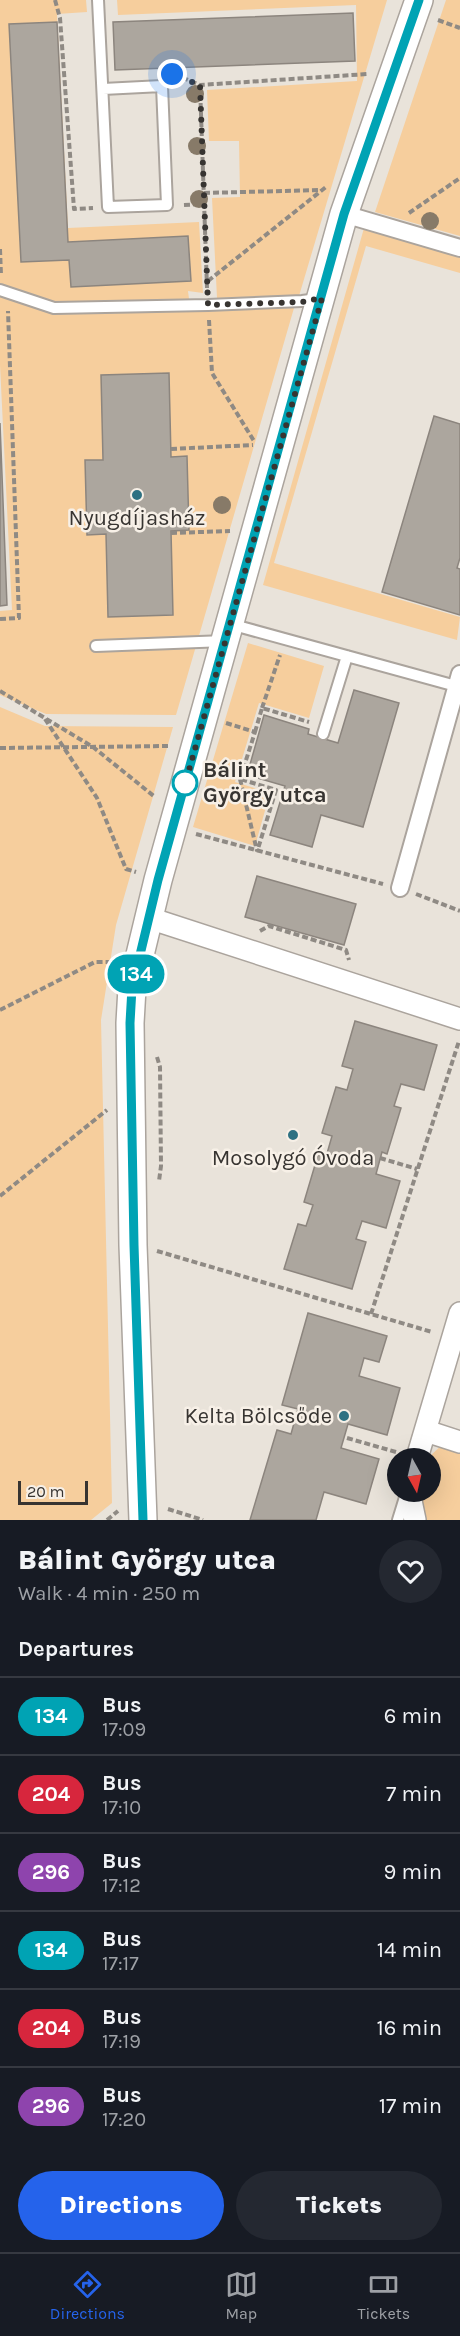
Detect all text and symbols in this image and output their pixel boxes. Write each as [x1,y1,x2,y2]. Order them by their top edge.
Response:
your location [157,59,187,89]
marker: Nyugdíjasház [130,488,144,502]
place label: Nyugdíjasház [68,505,206,531]
place label: Bálint György utca [203,757,327,808]
marker: Bálint György utca [172,770,198,796]
line badge: 134 [102,954,170,994]
text: 134 [119,962,153,986]
marker: Mosolygó Óvoda [286,1128,300,1142]
place label: Mosolygó Óvoda [212,1144,374,1171]
place label: Kelta Bölcsőde [184,1403,332,1429]
marker: Kelta Bölcsőde [337,1409,351,1423]
north arrow [387,1448,441,1502]
map controls [387,1448,441,1502]
scale bar [18,1478,88,1506]
text: 20 m [27,1482,65,1501]
button: heart [379,1540,442,1603]
text: Bálint György utca [18,1543,276,1576]
text: Walk · 4 min · 250 m [18,1582,200,1605]
text: Departures [18,1636,134,1662]
text: Bus [102,1692,142,1718]
text: 6 min [384,1703,442,1729]
text: 134 [34,1704,68,1728]
text: 17:09 [102,1718,146,1741]
text: Bus [102,1770,142,1796]
text: 7 min [386,1781,442,1807]
text: 204 [32,1782,70,1806]
text: 17:10 [102,1796,141,1819]
text: Bus [102,1848,142,1874]
text: 9 min [384,1859,442,1885]
text: 296 [32,1860,70,1884]
text: 17:12 [102,1874,141,1897]
text: Bus [102,1926,142,1952]
text: 14 min [377,1937,442,1963]
text: 134 [34,1938,68,1962]
text: 17:17 [102,1952,139,1975]
text: Bus [102,2004,142,2030]
text: 16 min [376,2015,442,2041]
text: 204 [32,2016,70,2040]
text: 17:19 [102,2030,141,2053]
text: Bus [102,2082,142,2108]
text: 17 min [379,2093,442,2119]
text: 296 [32,2094,70,2118]
text: 17:20 [102,2108,146,2131]
button: Directions [18,2171,224,2240]
button: Tickets [236,2171,442,2240]
tab: Directions [50,2268,125,2323]
tab: Map [225,2268,258,2323]
tab: Tickets [357,2268,410,2323]

